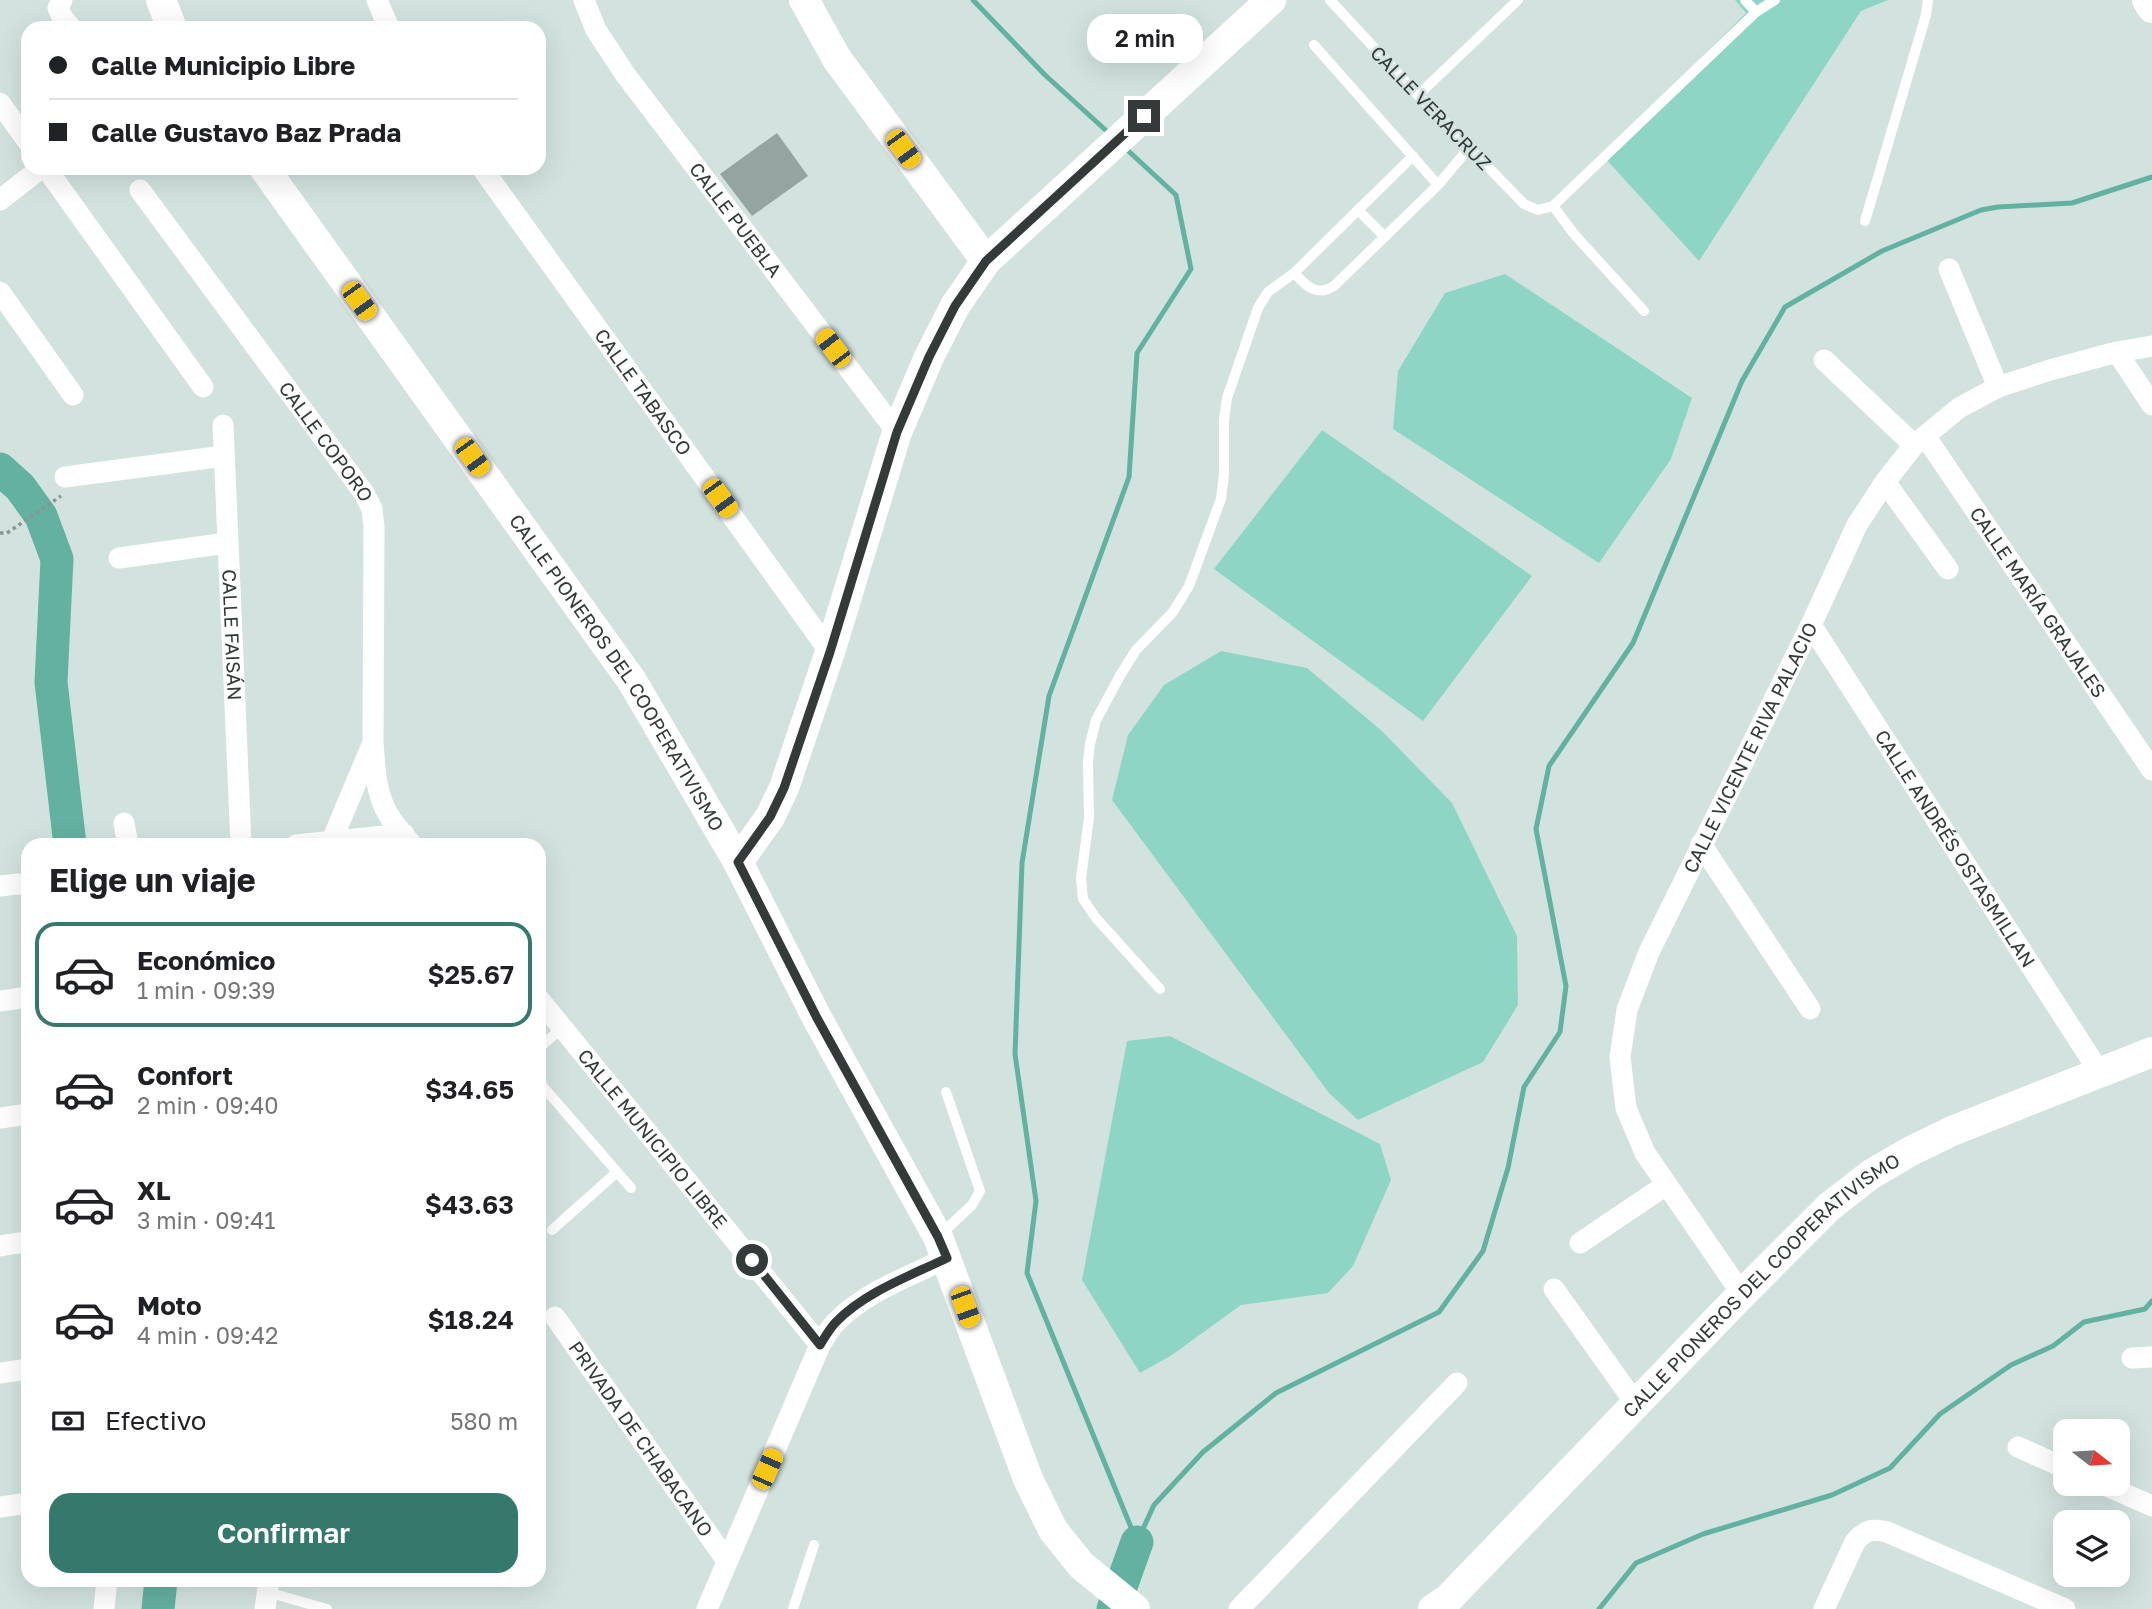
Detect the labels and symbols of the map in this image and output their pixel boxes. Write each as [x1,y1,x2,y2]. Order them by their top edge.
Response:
callout: 2 min [1086,15,1202,64]
street label: CALLE VERACRUZ [1366,41,1497,175]
route end [1128,100,1160,132]
car [883,126,924,172]
street label: CALLE PUEBLA [685,157,787,282]
car [339,278,380,324]
street label: CALLE TABASCO [590,324,697,460]
car [812,325,855,371]
street label: CALLE COPORO [274,377,378,505]
car [452,434,493,480]
car [700,475,741,521]
street label: CALLE MARÍA GRAJALES [1966,502,2111,702]
street label: CALLE PIONEROS DEL COOPERATIVISMO [505,509,729,835]
street label: CALLE FAISÁN [218,569,247,701]
street label: CALLE VICENTE RIVA PALACIO [1678,618,1822,877]
street label: CALLE ANDRÉS OSTASMILLAN [1871,725,2041,971]
street label: CALLE MUNICIPIO LIBRE [573,1044,732,1233]
street label: CALLE PIONEROS DEL COOPERATIVISMO [1618,1148,1904,1422]
route start [736,1244,768,1276]
car [948,1284,983,1330]
street label: PRIVADA DE CHABACANO [564,1336,718,1541]
north arrow [2053,1419,2130,1496]
car [749,1446,786,1492]

